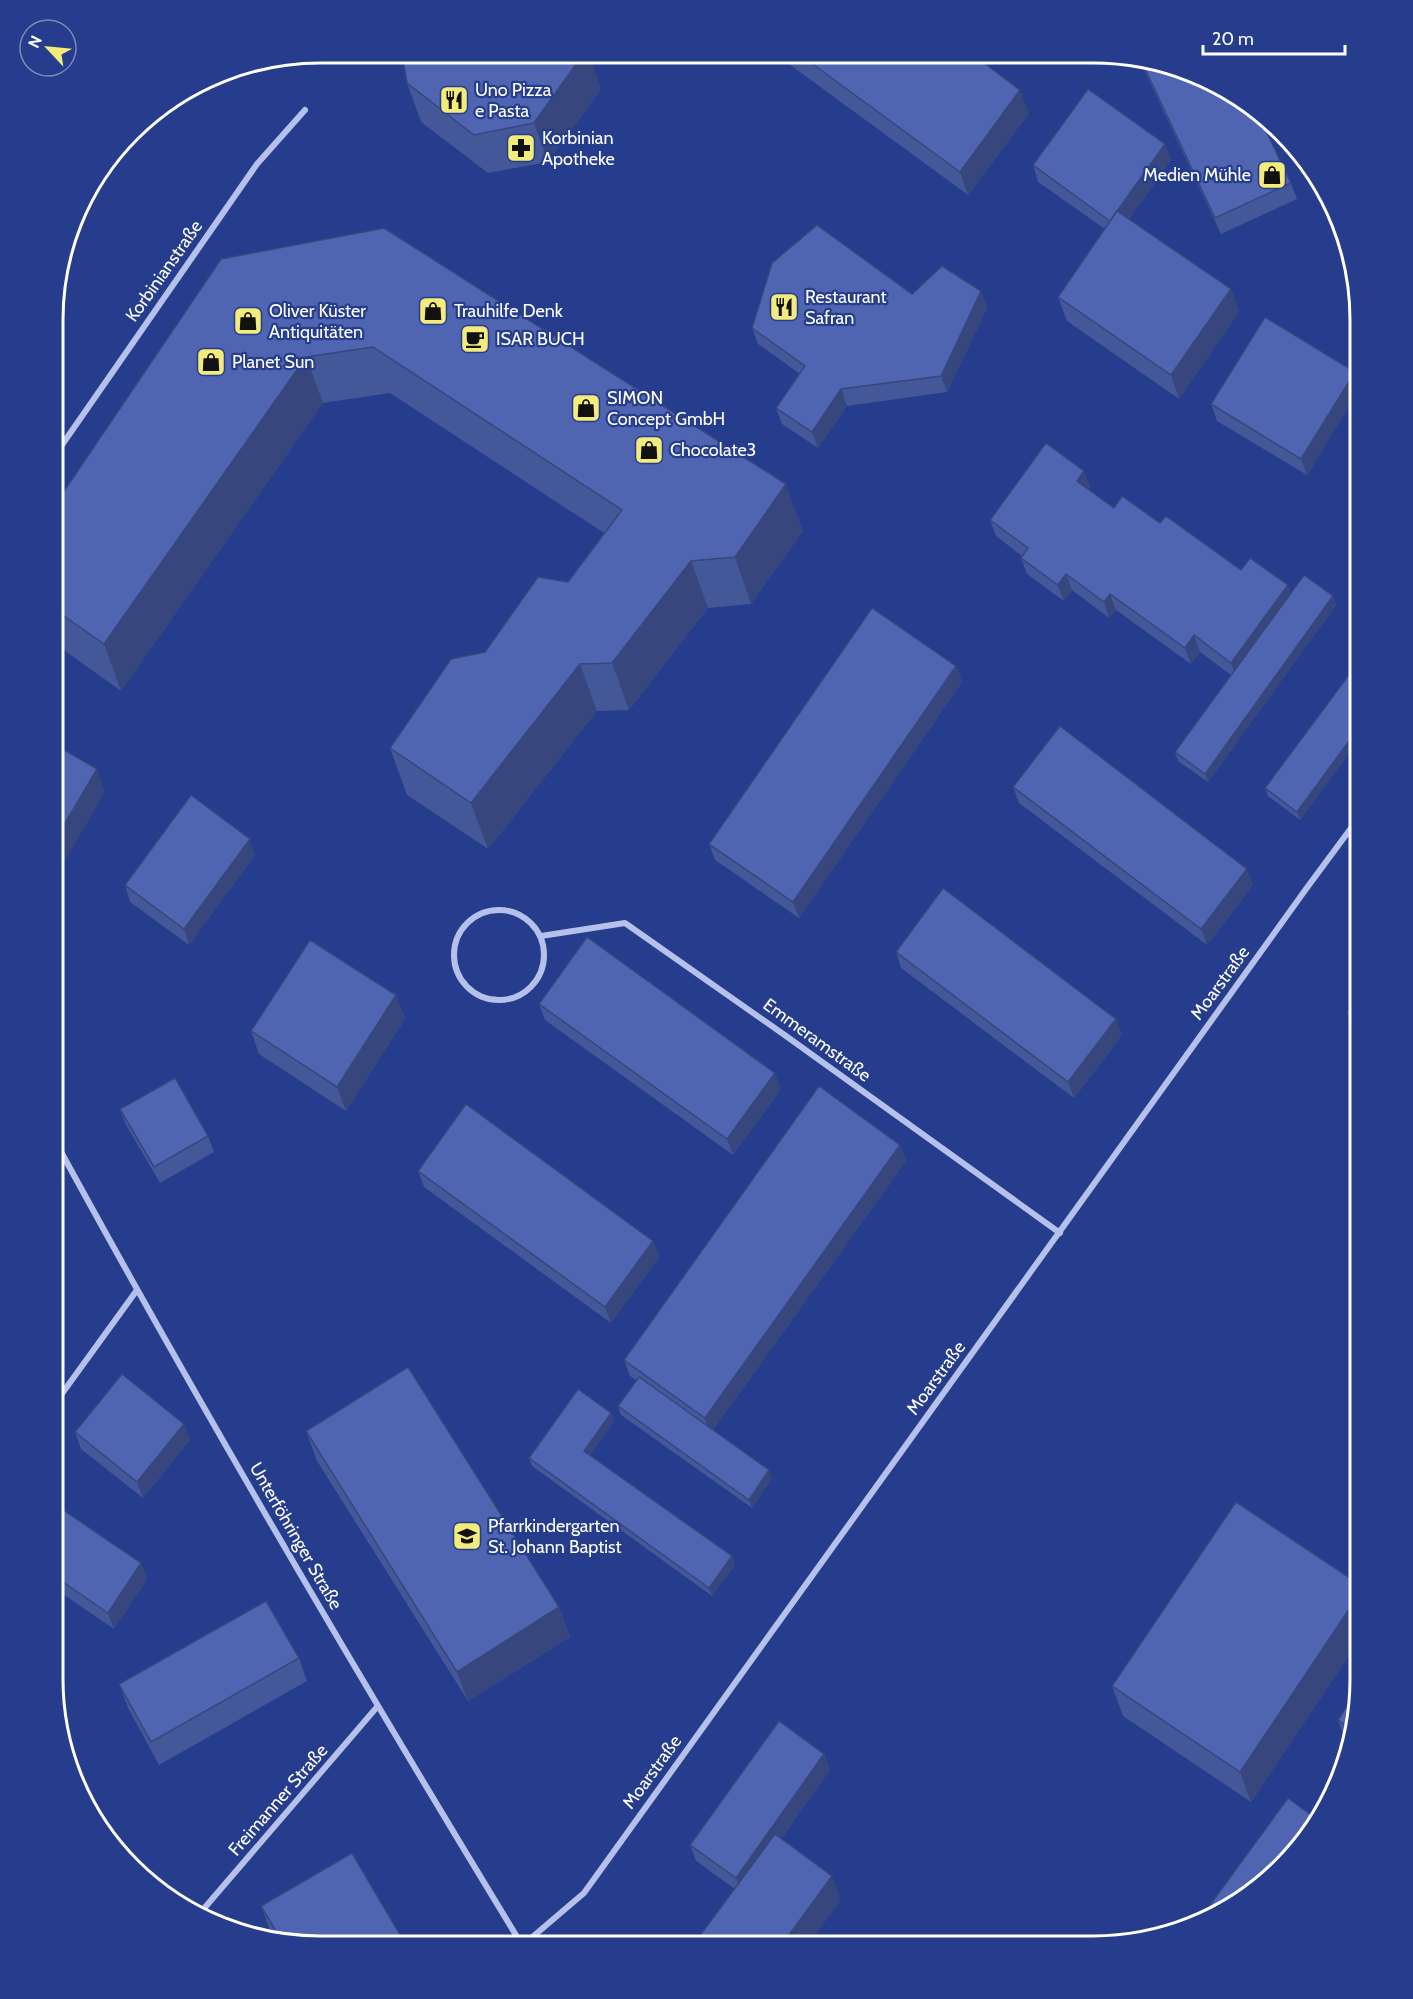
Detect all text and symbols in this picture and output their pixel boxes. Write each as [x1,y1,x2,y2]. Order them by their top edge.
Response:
north arrow [18,18,78,78]
scale bar [1203,18,1346,56]
text: 20 m [1212,28,1254,50]
text: N [24,32,46,51]
place label: Uno Pizza e Pasta [475,79,552,122]
restaurant icon: Uno Pizza e Pasta [438,84,470,116]
place label: Korbinian Apotheke [542,127,615,170]
pharmacy icon: Korbinian Apotheke [505,132,537,164]
shop icon: Medien Mühle [1256,159,1288,191]
place label: Medien Mühle [1143,164,1251,186]
street label: Korbinianstraße [121,216,207,326]
place label: Restaurant Safran [805,286,887,329]
restaurant icon: Restaurant Safran [768,291,800,323]
shop icon: Trauhilfe Denk [417,295,449,327]
place label: Oliver Küster Antiquitäten [269,300,366,343]
place label: Trauhilfe Denk [454,300,564,322]
shop icon: Oliver Küster Antiquitäten [232,305,264,337]
cafe icon: ISAR BUCH [459,323,491,355]
place label: ISAR BUCH [496,328,585,350]
shop icon: Planet Sun [195,346,227,378]
place label: Planet Sun [232,351,314,373]
place label: SIMON Concept GmbH [607,387,725,430]
shop icon: SIMON Concept GmbH [570,392,602,424]
shop icon: Chocolate3 [633,434,665,466]
place label: Chocolate3 [670,439,756,461]
street label: Moarstraße [1186,942,1254,1024]
street label: Emmeramstraße [759,994,875,1086]
street label: Moarstraße [902,1337,970,1419]
street label: Unterföhringer Straße [245,1458,347,1614]
place label: Pfarrkindergarten St. Johann Baptist [488,1515,622,1558]
school or university icon: Pfarrkindergarten St. Johann Baptist [451,1520,483,1552]
street label: Moarstraße [618,1731,686,1813]
street label: Freimanner Straße [224,1740,332,1860]

